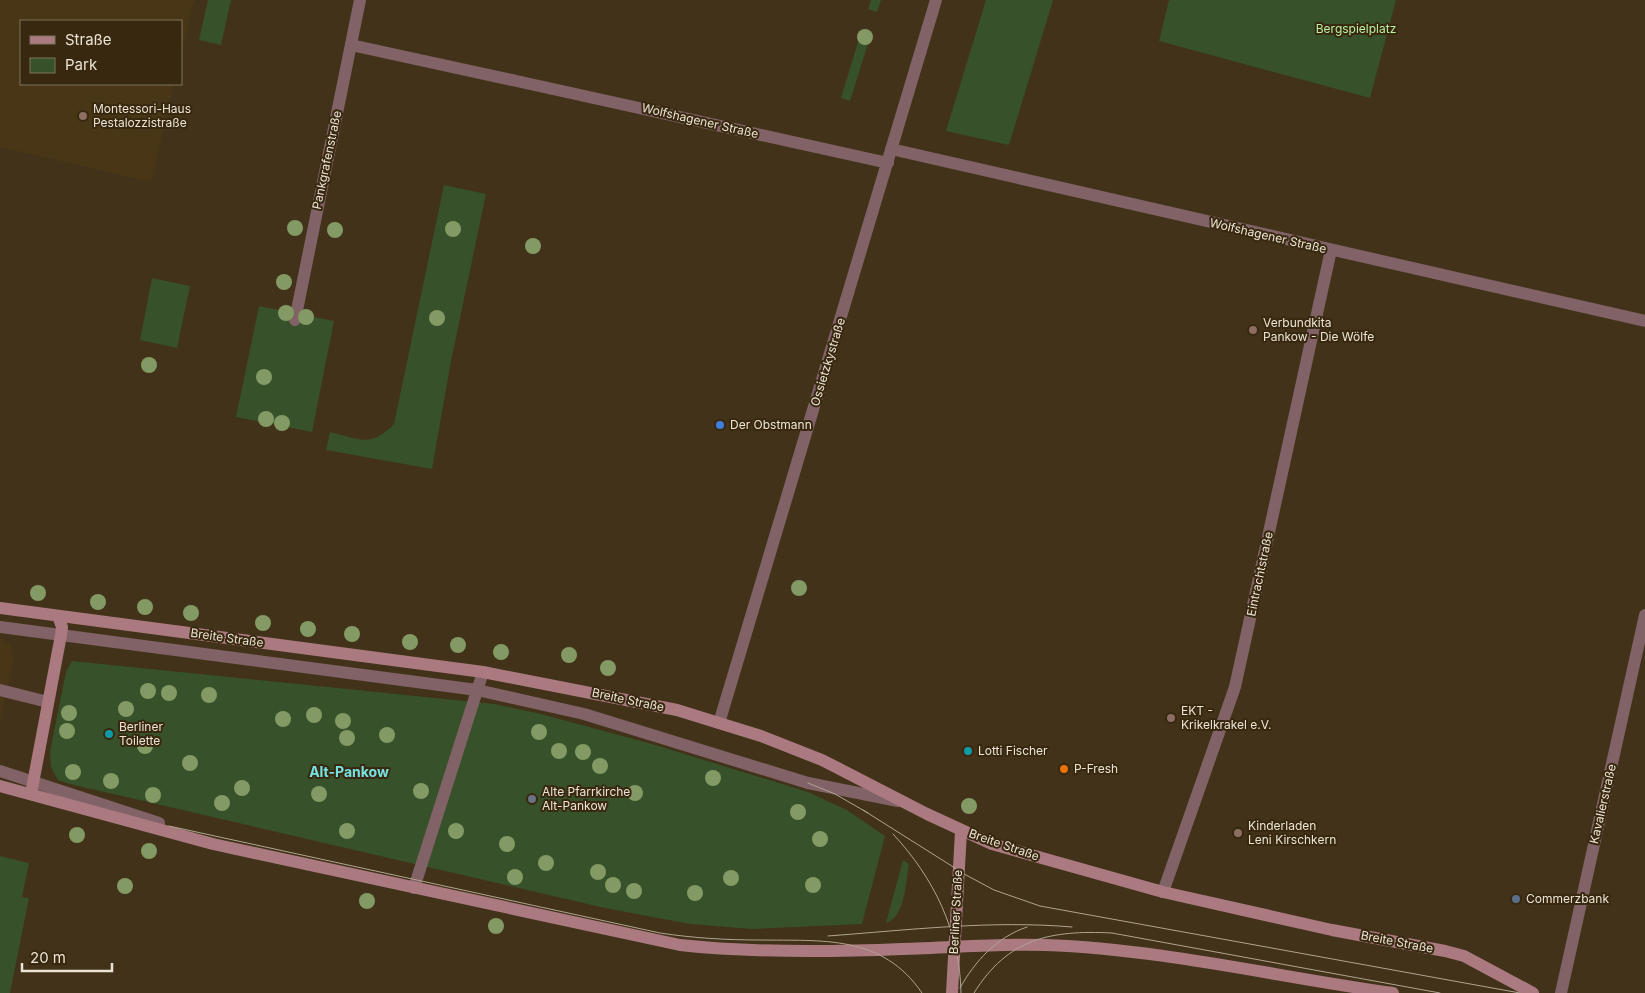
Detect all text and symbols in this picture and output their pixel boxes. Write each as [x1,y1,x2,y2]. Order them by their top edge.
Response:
legend [20,20,182,85]
park label: Bergspielplatz [1316,21,1396,36]
text: Straße [65,30,112,49]
text: Park [65,55,98,74]
street label: Wolfshagener Straße [640,100,760,141]
place label: Montessori-Haus Pestalozzistraße [93,101,191,130]
street label: Pankgrafenstraße [309,109,344,211]
marker: Montessori-Haus Pestalozzistraße [77,110,89,122]
street label: Wolfshagener Straße [1208,215,1328,256]
place label: Verbundkita Pankow - Die Wölfe [1263,315,1374,344]
street label: Ossietzkystraße [807,316,848,408]
marker: Verbundkita Pankow - Die Wölfe [1247,324,1259,336]
place label: Der Obstmann [730,417,812,432]
marker: Der Obstmann [714,419,726,431]
street label: Eintrachtstraße [1243,530,1276,618]
street label: Breite Straße [190,625,265,650]
street label: Breite Straße [591,685,666,714]
place label: EKT - Krikelkrakel e.V. [1181,703,1271,732]
marker: EKT - Krikelkrakel e.V. [1165,712,1177,724]
place label: Berliner Toilette [119,719,163,748]
marker: Berliner Toilette [103,728,115,740]
place label: Lotti Fischer [978,743,1048,758]
marker: Lotti Fischer [962,745,974,757]
place label: P-Fresh [1074,761,1118,776]
district label: Alt-Pankow [309,763,389,780]
marker: P-Fresh [1058,763,1070,775]
street label: Kavalierstraße [1586,763,1619,845]
place label: Alte Pfarrkirche Alt-Pankow [542,784,630,813]
marker: Alte Pfarrkirche Alt-Pankow [526,793,538,805]
place label: Kinderladen Leni Kirschkern [1248,818,1336,847]
street label: Breite Straße [967,825,1041,864]
marker: Kinderladen Leni Kirschkern [1232,827,1244,839]
street label: Berliner Straße [946,869,965,955]
place label: Commerzbank [1526,891,1609,906]
marker: Commerzbank [1510,893,1522,905]
street label: Breite Straße [1360,927,1435,956]
scale bar [22,940,112,972]
text: 20 m [30,948,66,967]

